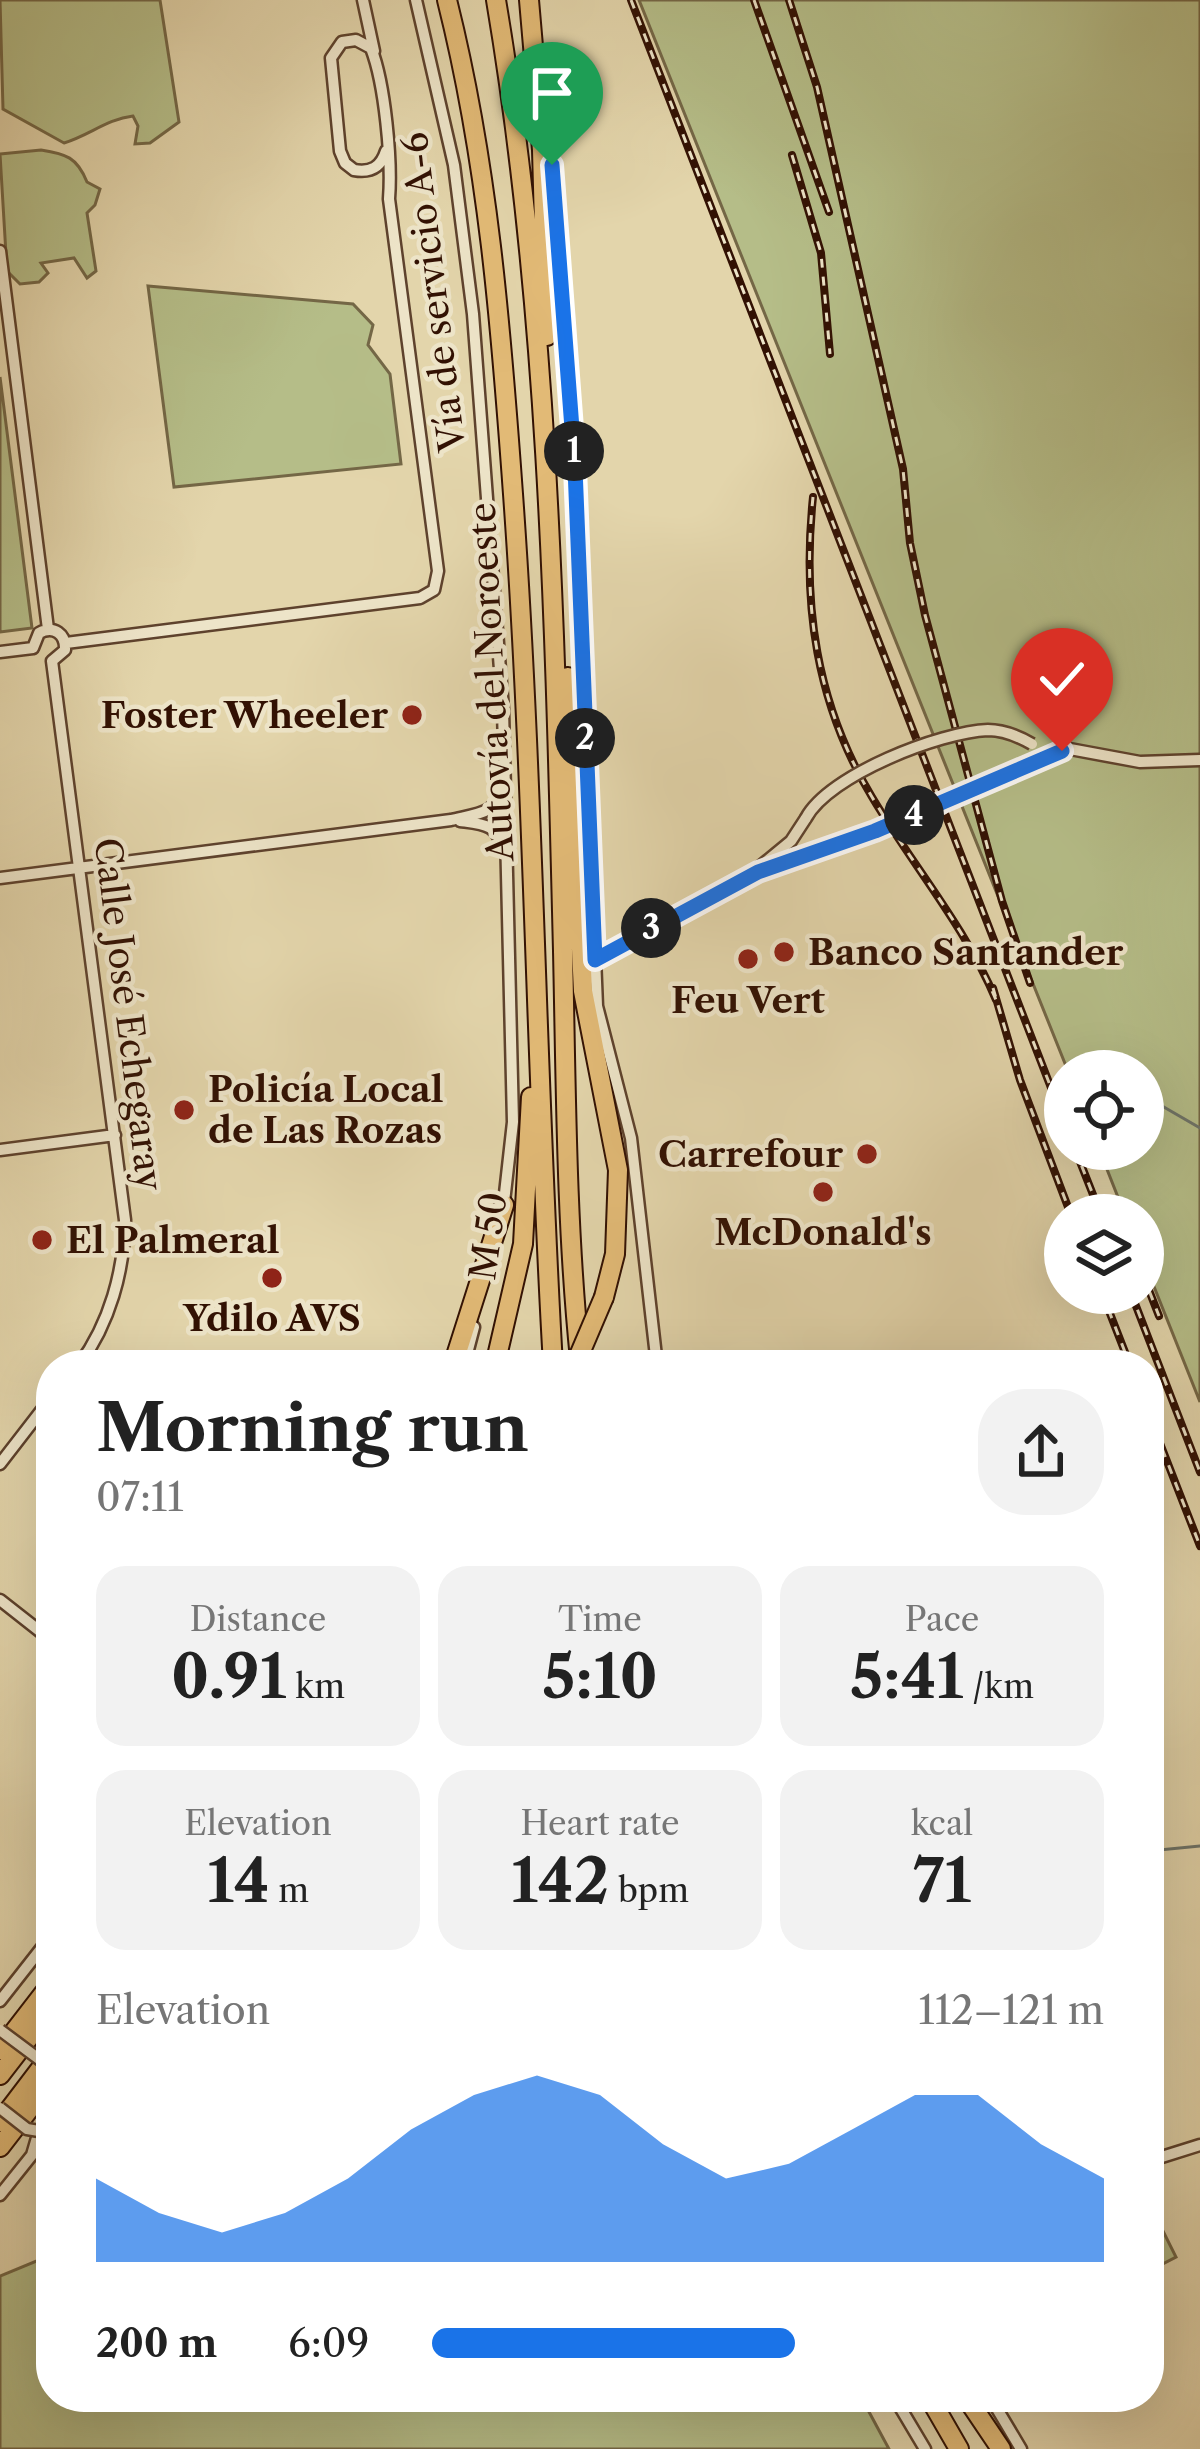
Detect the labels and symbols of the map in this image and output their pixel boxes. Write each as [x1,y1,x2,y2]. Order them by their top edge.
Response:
pin [501,42,603,165]
street label: Vía de servicio A-6 [392,130,475,455]
pin: 1 [544,421,604,481]
street label: Autovía del Noroeste [460,501,522,864]
pin [1011,628,1113,751]
place label: Foster Wheeler [101,693,388,737]
marker: Foster Wheeler [399,702,425,728]
pin: 2 [555,708,615,768]
pin: 4 [884,785,944,845]
street label: Calle José Echegaray [86,835,173,1194]
pin: 3 [621,898,681,958]
place label: Banco Santander [808,930,1124,974]
marker: Banco Santander [771,939,797,965]
marker: Feu Vert [735,946,761,972]
place label: Feu Vert [671,978,826,1022]
place label: Policía Local de Las Rozas [208,1067,444,1152]
marker: Policía Local de Las Rozas [171,1097,197,1123]
place label: Carrefour [658,1132,843,1176]
marker: Carrefour [854,1141,880,1167]
marker: McDonald's [810,1179,836,1205]
street label: M 50 [460,1189,516,1283]
place label: McDonald's [714,1210,932,1254]
place label: El Palmeral [66,1218,279,1262]
marker: El Palmeral [29,1227,55,1253]
marker: Ydilo AVS [259,1265,285,1291]
place label: Ydilo AVS [182,1296,361,1340]

